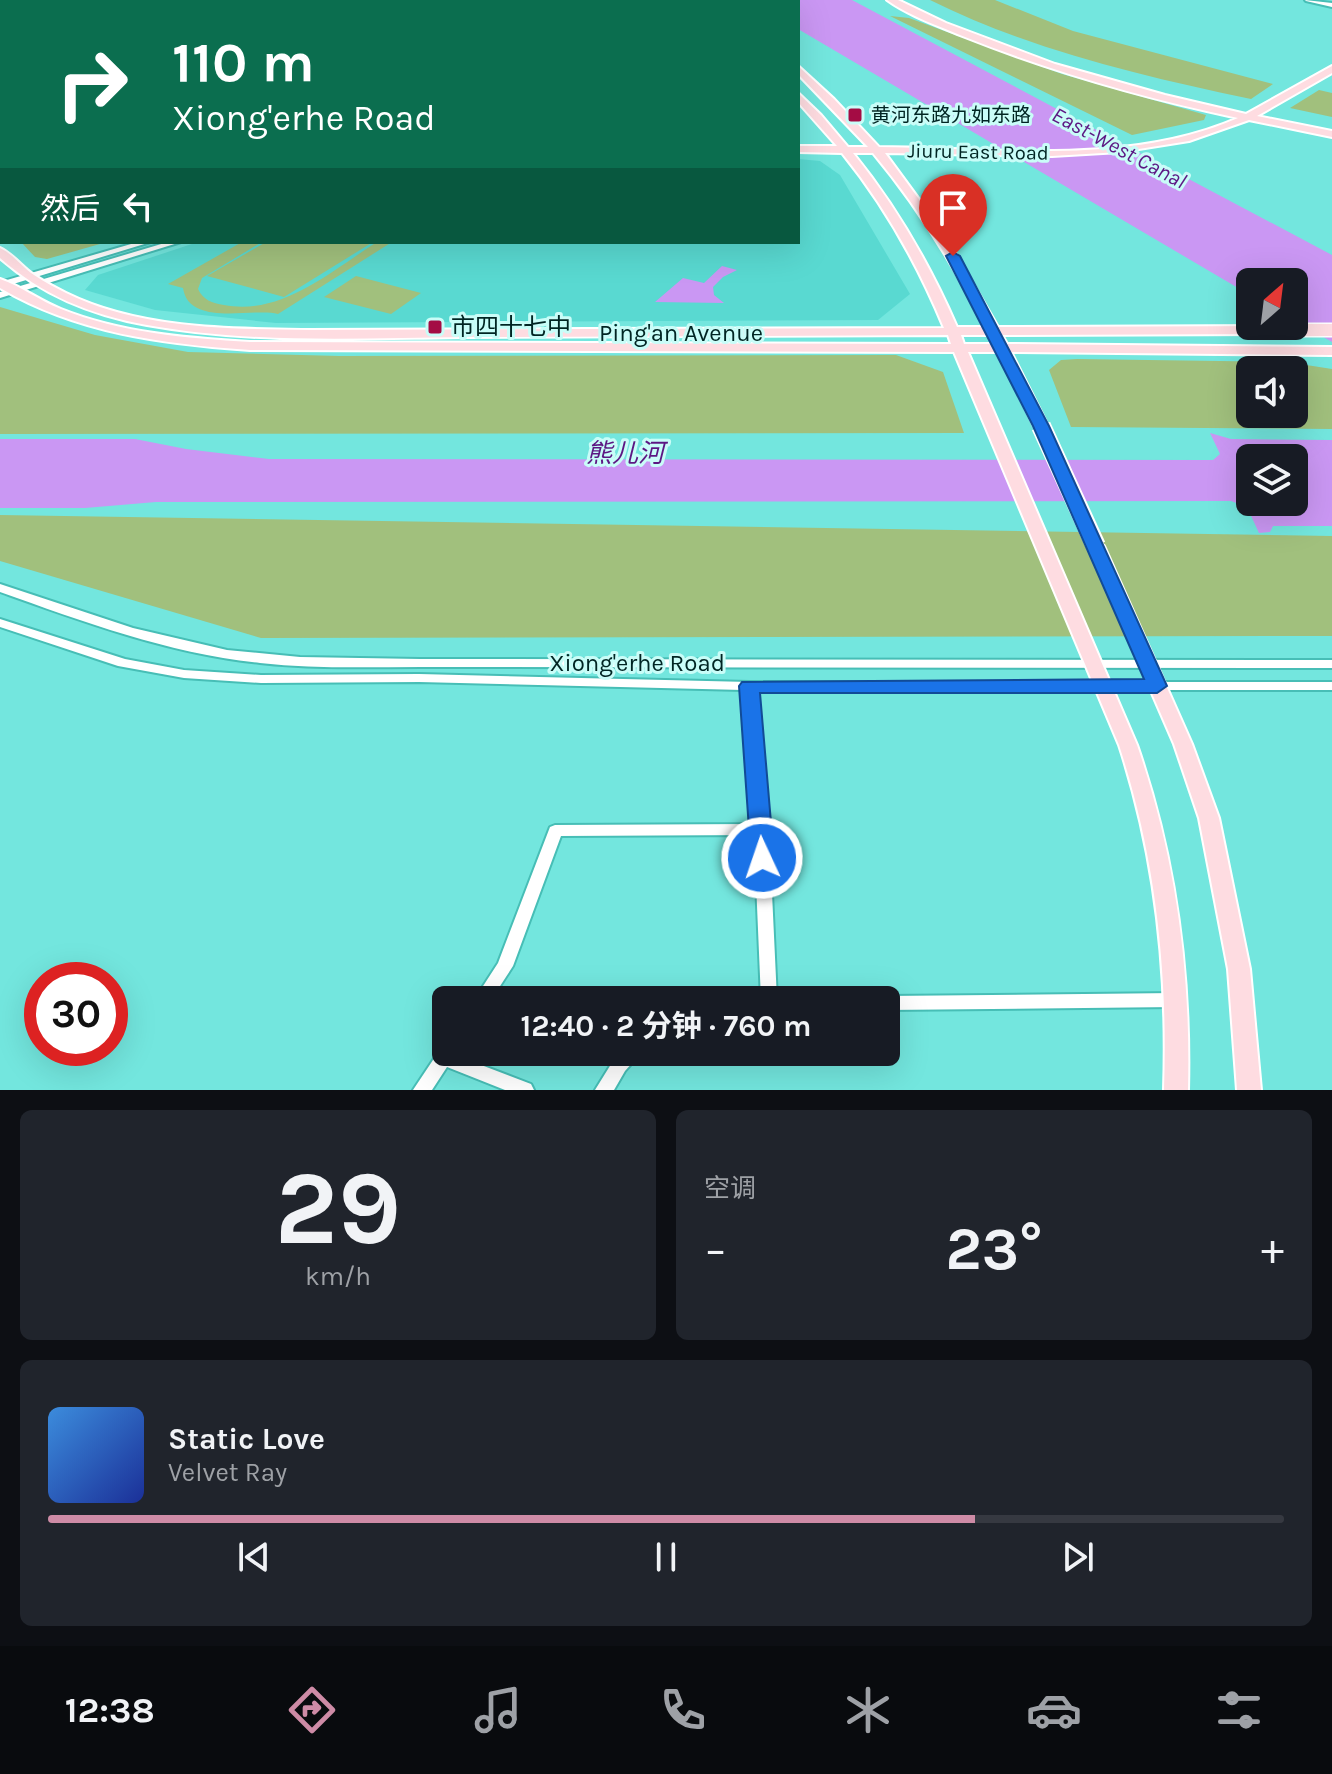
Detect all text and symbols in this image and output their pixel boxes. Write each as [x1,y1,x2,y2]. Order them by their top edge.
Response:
text: 110 m [172,30,315,95]
icon: right [40,32,144,136]
text: Xiong'erhe Road [172,97,436,139]
water label: East-West Canal [1047,102,1191,194]
place label: 黄河东路九如东路 [871,104,1031,127]
marker: 黄河东路九如东路 [846,106,864,124]
street label: Jiuru East Road [907,139,1049,165]
pin [919,174,987,256]
icon: left [116,184,160,228]
icon: arrive [931,186,975,230]
text: 然后 [40,191,100,227]
north arrow [1236,268,1308,340]
map controls [1236,268,1308,516]
place label: 市四十七中 [451,313,571,341]
marker: 市四十七中 [426,318,444,336]
street label: Ping'an Avenue [599,319,763,347]
button: sound [1236,356,1308,428]
water label: 熊儿河 [586,438,669,469]
button: layers [1236,444,1308,516]
street label: Xiong'erhe Road [549,649,725,677]
position arrow [720,816,804,900]
speed limit sign: 30 [24,962,128,1066]
text: 12:40 · 2 分钟 · 760 m [521,1008,811,1044]
text: 29 [275,1148,401,1269]
text: 空调 [704,1173,756,1204]
text: 23° [946,1214,1042,1284]
text: − [704,1224,727,1275]
text: + [1261,1224,1284,1275]
text: km/h [305,1261,371,1292]
text: Static Love [168,1421,325,1457]
text: Velvet Ray [168,1457,287,1488]
icon: previous [232,1535,276,1579]
icon: pause [644,1535,688,1579]
icon: next [1056,1535,1100,1579]
icon: directions [284,1682,340,1738]
icon: music [470,1682,526,1738]
icon: phone [655,1682,711,1738]
icon: climate [840,1682,896,1738]
icon: car [1026,1682,1082,1738]
icon: filters [1211,1682,1267,1738]
text: 12:38 [65,1689,155,1731]

